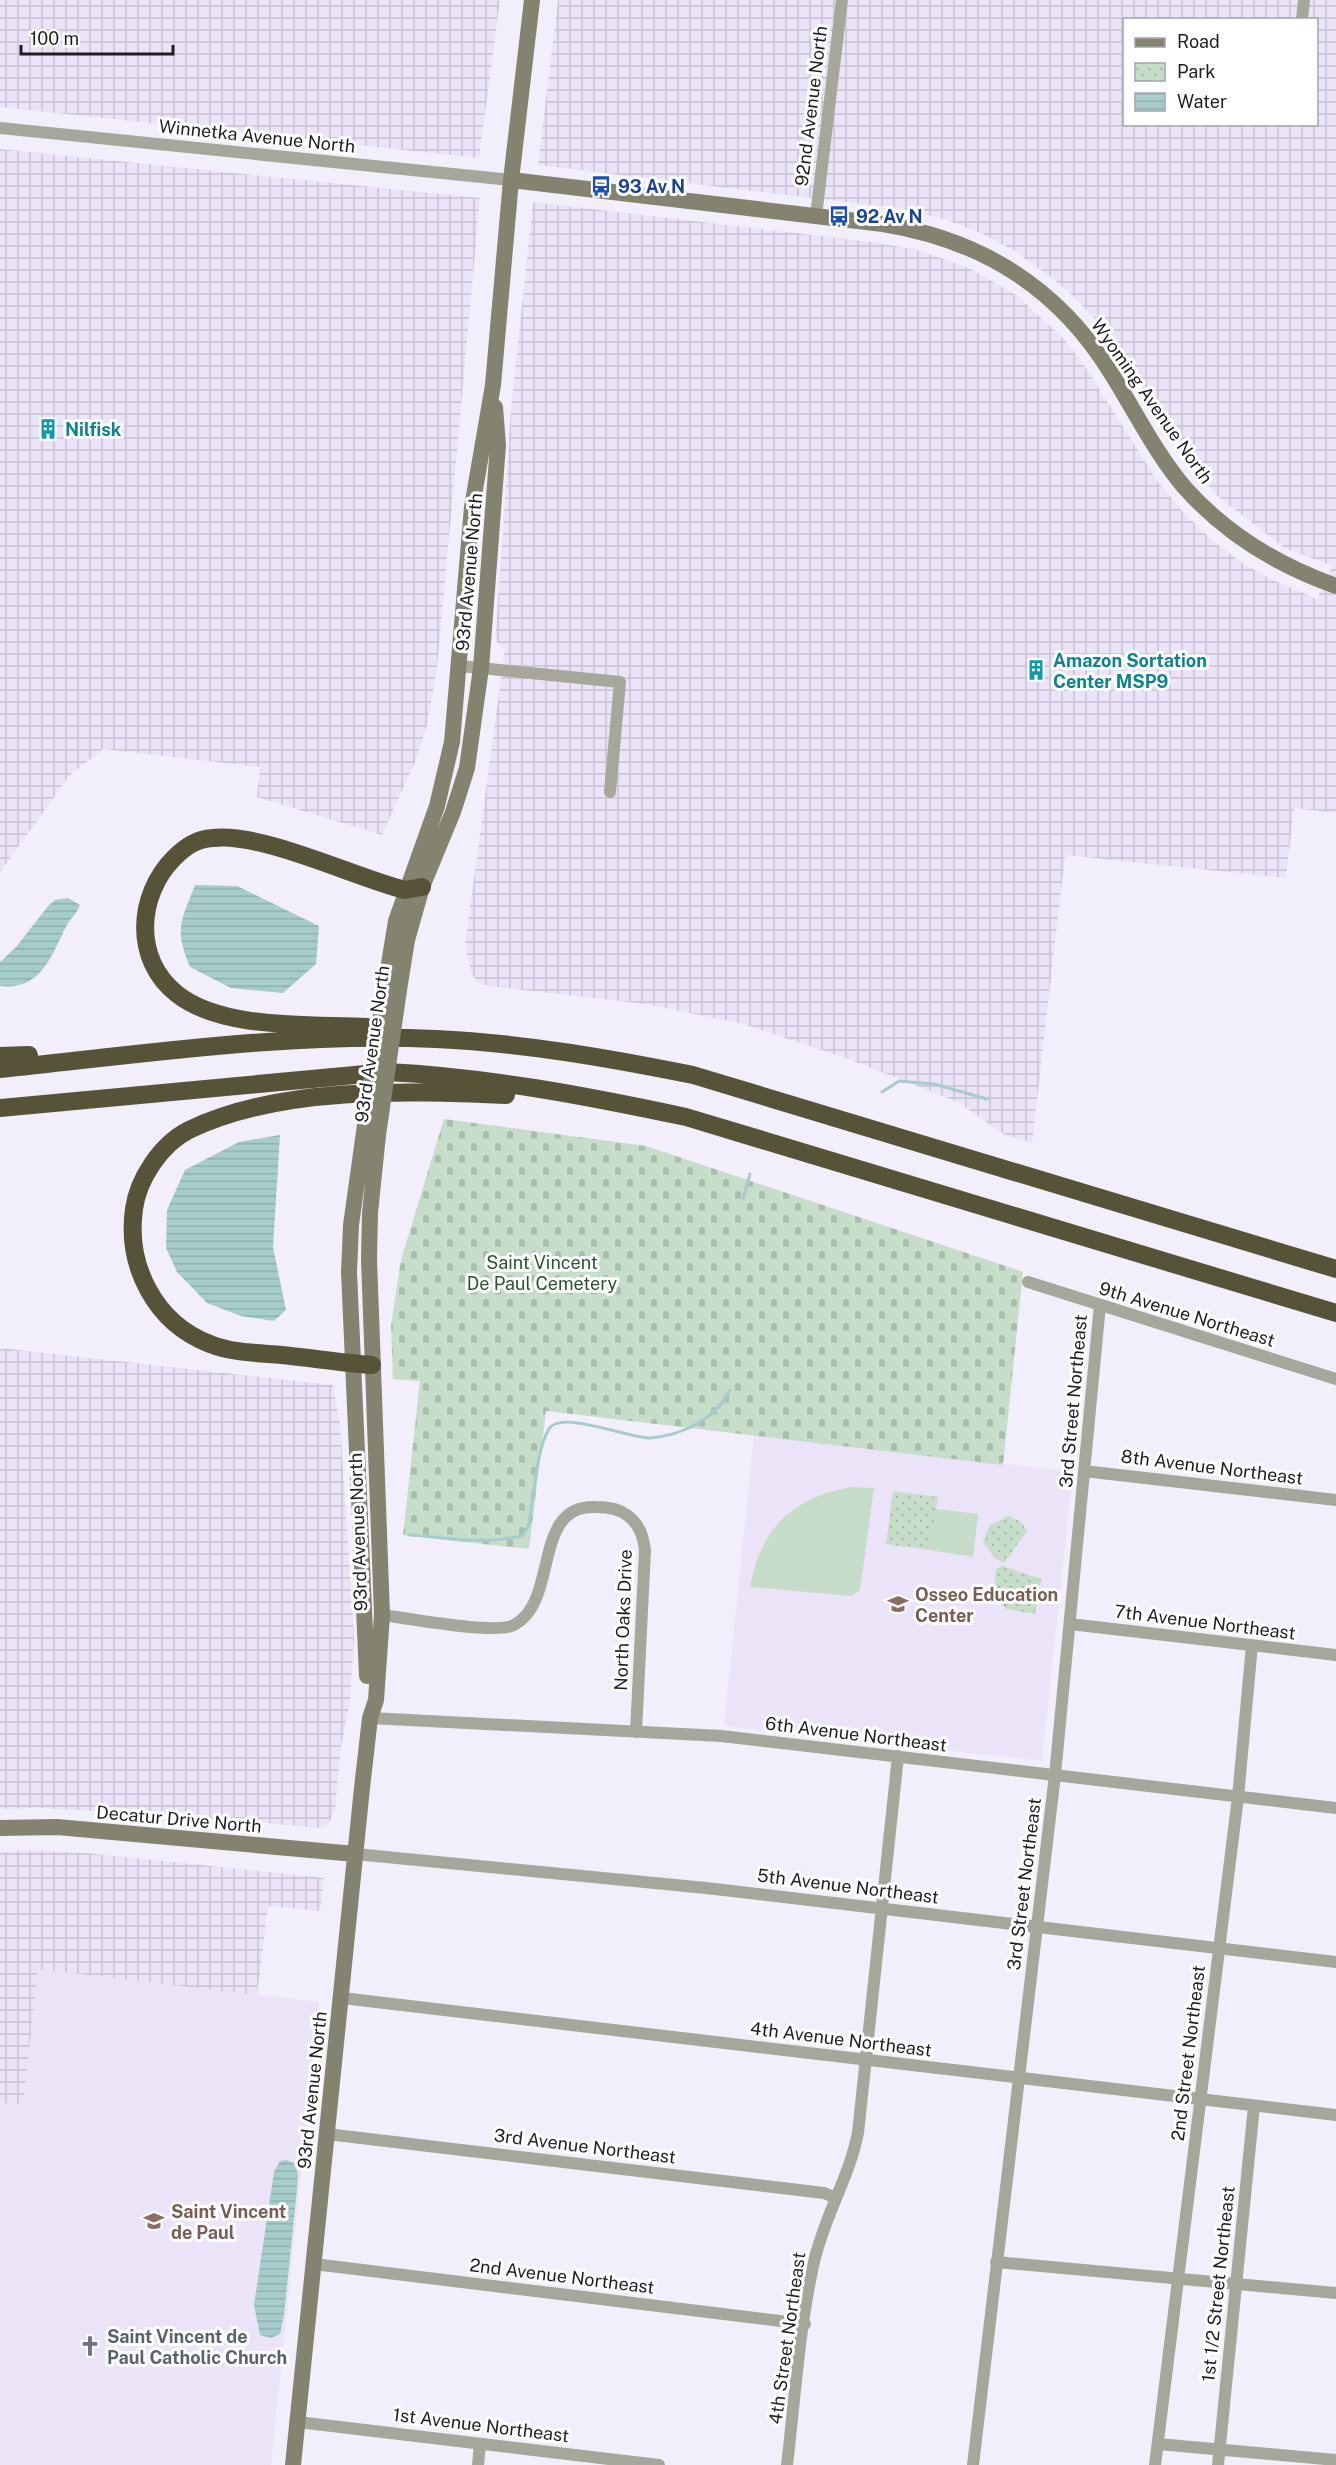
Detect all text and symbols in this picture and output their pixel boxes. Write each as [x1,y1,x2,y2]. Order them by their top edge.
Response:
scale bar [21,18,172,56]
legend [1123,18,1318,126]
street label: 92nd Avenue North [791,25,831,187]
text: 100 m [30,28,79,49]
text: Road [1177,31,1220,52]
text: Park [1177,61,1215,82]
text: Water [1177,91,1227,112]
street label: Winnetka Avenue North [158,115,356,157]
bus stop icon: 93 Av N [589,174,613,198]
place label: 93 Av N [618,176,685,197]
bus stop icon: 92 Av N [827,204,851,228]
place label: 92 Av N [856,206,923,227]
street label: Wyoming Avenue North [1087,314,1217,488]
building icon: Nilfisk [36,417,60,441]
place label: Nilfisk [65,419,122,440]
street label: 93rd Avenue North [452,492,486,652]
place label: Amazon Sortation Center MSP9 [1053,650,1207,692]
building icon: Amazon Sortation Center MSP9 [1024,658,1048,682]
street label: 93rd Avenue North [351,964,393,1124]
park label: Saint Vincent De Paul Cemetery [467,1252,618,1294]
street label: 9th Avenue Northeast [1097,1277,1277,1351]
street label: 3rd Street Northeast [1055,1313,1091,1489]
street label: 8th Avenue Northeast [1120,1445,1304,1489]
street label: 93rd Avenue North [345,1453,371,1611]
street label: North Oaks Drive [610,1549,636,1691]
place label: Osseo Education Center [915,1584,1058,1626]
school or university icon: Osseo Education Center [886,1592,910,1616]
street label: 7th Avenue Northeast [1113,1600,1297,1644]
street label: 6th Avenue Northeast [764,1712,948,1756]
street label: 3rd Street Northeast [1003,1796,1045,1972]
street label: Decatur Drive North [95,1801,263,1837]
street label: 5th Avenue Northeast [756,1864,940,1908]
street label: 2nd Street Northeast [1167,1964,1209,2142]
street label: 93rd Avenue North [293,2010,331,2170]
street label: 4th Avenue Northeast [749,2017,933,2061]
street label: 3rd Avenue Northeast [493,2124,677,2168]
street label: 1st 1/2 Street Northeast [1197,2185,1239,2383]
place label: Saint Vincent de Paul [171,2201,286,2243]
school or university icon: Saint Vincent de Paul [142,2209,166,2233]
street label: 4th Street Northeast [765,2251,809,2425]
street label: 2nd Avenue Northeast [468,2254,656,2298]
place label: Saint Vincent de Paul Catholic Church [107,2326,287,2368]
church icon: Saint Vincent de Paul Catholic Church [78,2334,102,2358]
street label: 1st Avenue Northeast [392,2404,570,2446]

